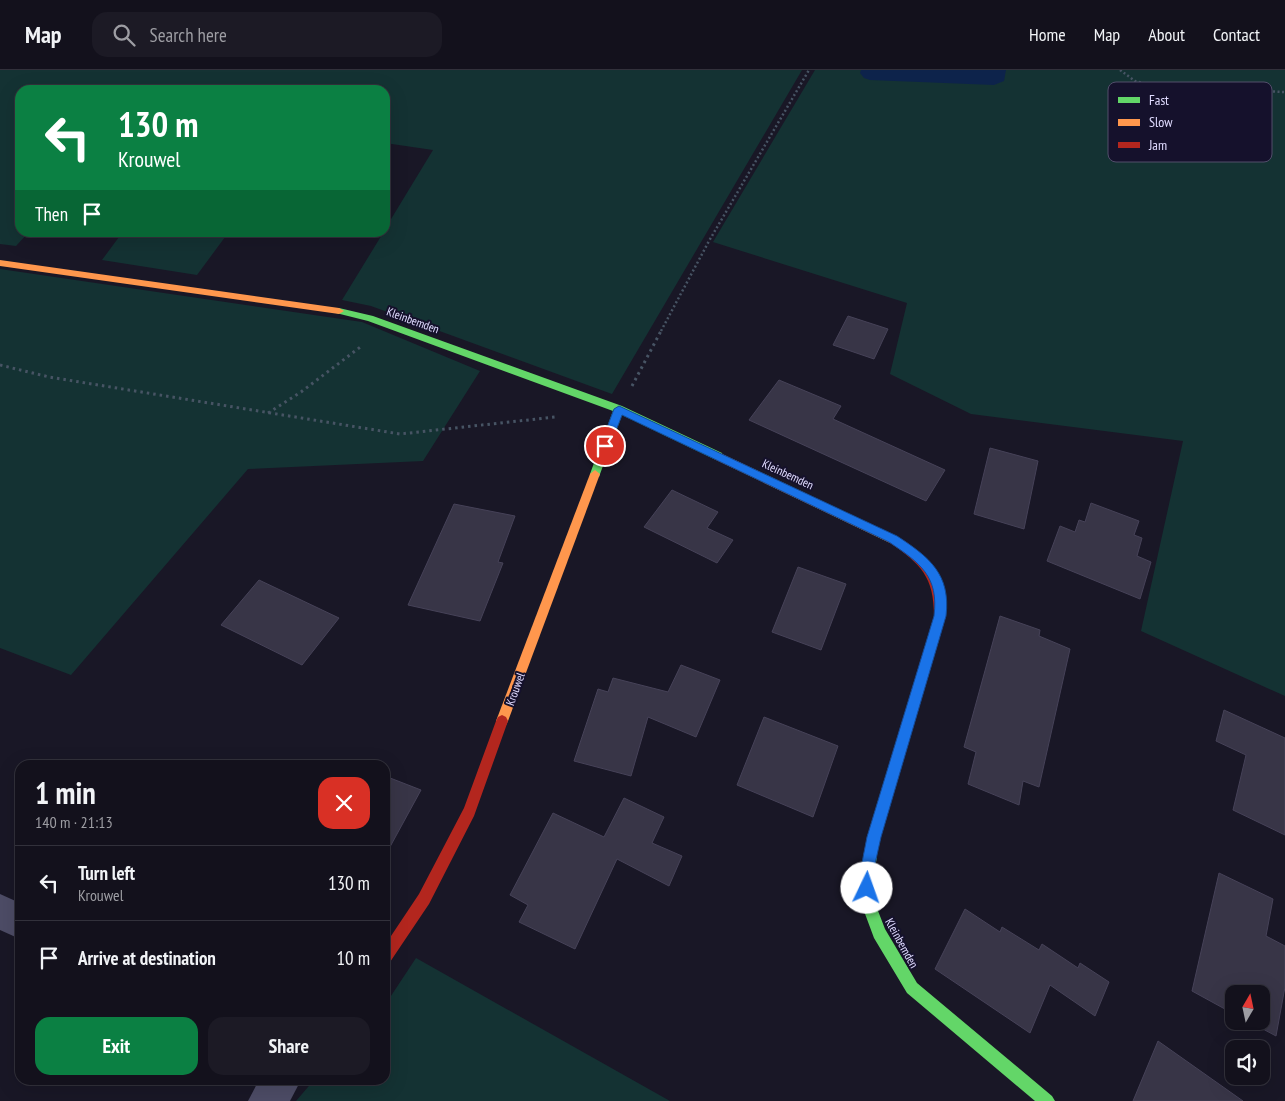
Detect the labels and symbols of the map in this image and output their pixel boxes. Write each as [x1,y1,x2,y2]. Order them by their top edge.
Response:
legend [1108,82,1272,162]
text: Fast [1149,91,1169,109]
text: Slow [1149,113,1173,131]
text: Jam [1148,136,1167,154]
street label: Kleinbemden [385,304,441,336]
pin [584,425,626,467]
street label: Kleinbemden [760,456,816,492]
street label: Krouwel [502,670,528,708]
position arrow [840,861,892,913]
street label: Kleinbemden [882,915,922,971]
north arrow [1225,985,1270,1030]

